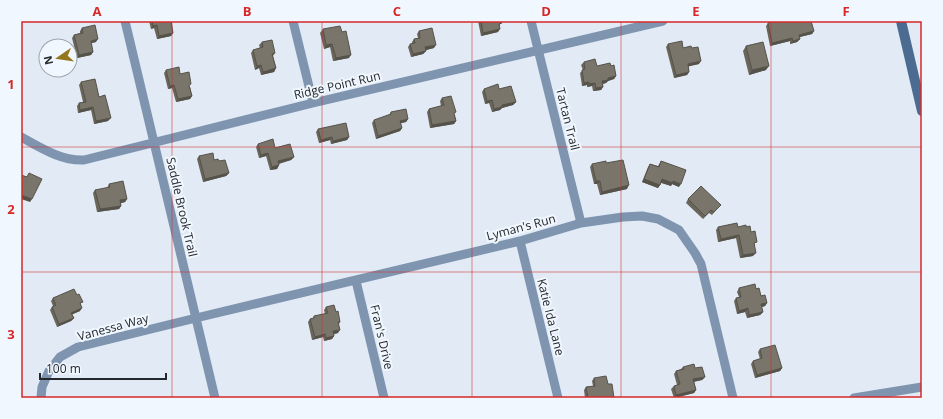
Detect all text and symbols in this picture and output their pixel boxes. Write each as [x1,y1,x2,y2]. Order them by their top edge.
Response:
text: A [93,2,102,20]
text: B [243,2,252,20]
text: C [393,2,401,20]
text: D [541,2,551,20]
text: E [692,2,700,20]
text: F [842,2,850,20]
north arrow [38,38,78,78]
text: N [39,54,56,66]
street label: Ridge Point Run [292,67,382,103]
text: 1 [7,75,15,93]
street label: Tartan Trail [552,86,584,152]
street label: Saddle Brook Trail [162,156,202,258]
text: 2 [7,200,15,218]
street label: Lyman's Run [485,210,557,244]
street label: Katie Ida Lane [533,277,569,357]
street label: Fran's Drive [366,303,398,371]
street label: Vanessa Way [76,309,151,345]
text: 3 [7,325,15,343]
scale bar [40,355,166,381]
text: 100 m [46,360,81,377]

